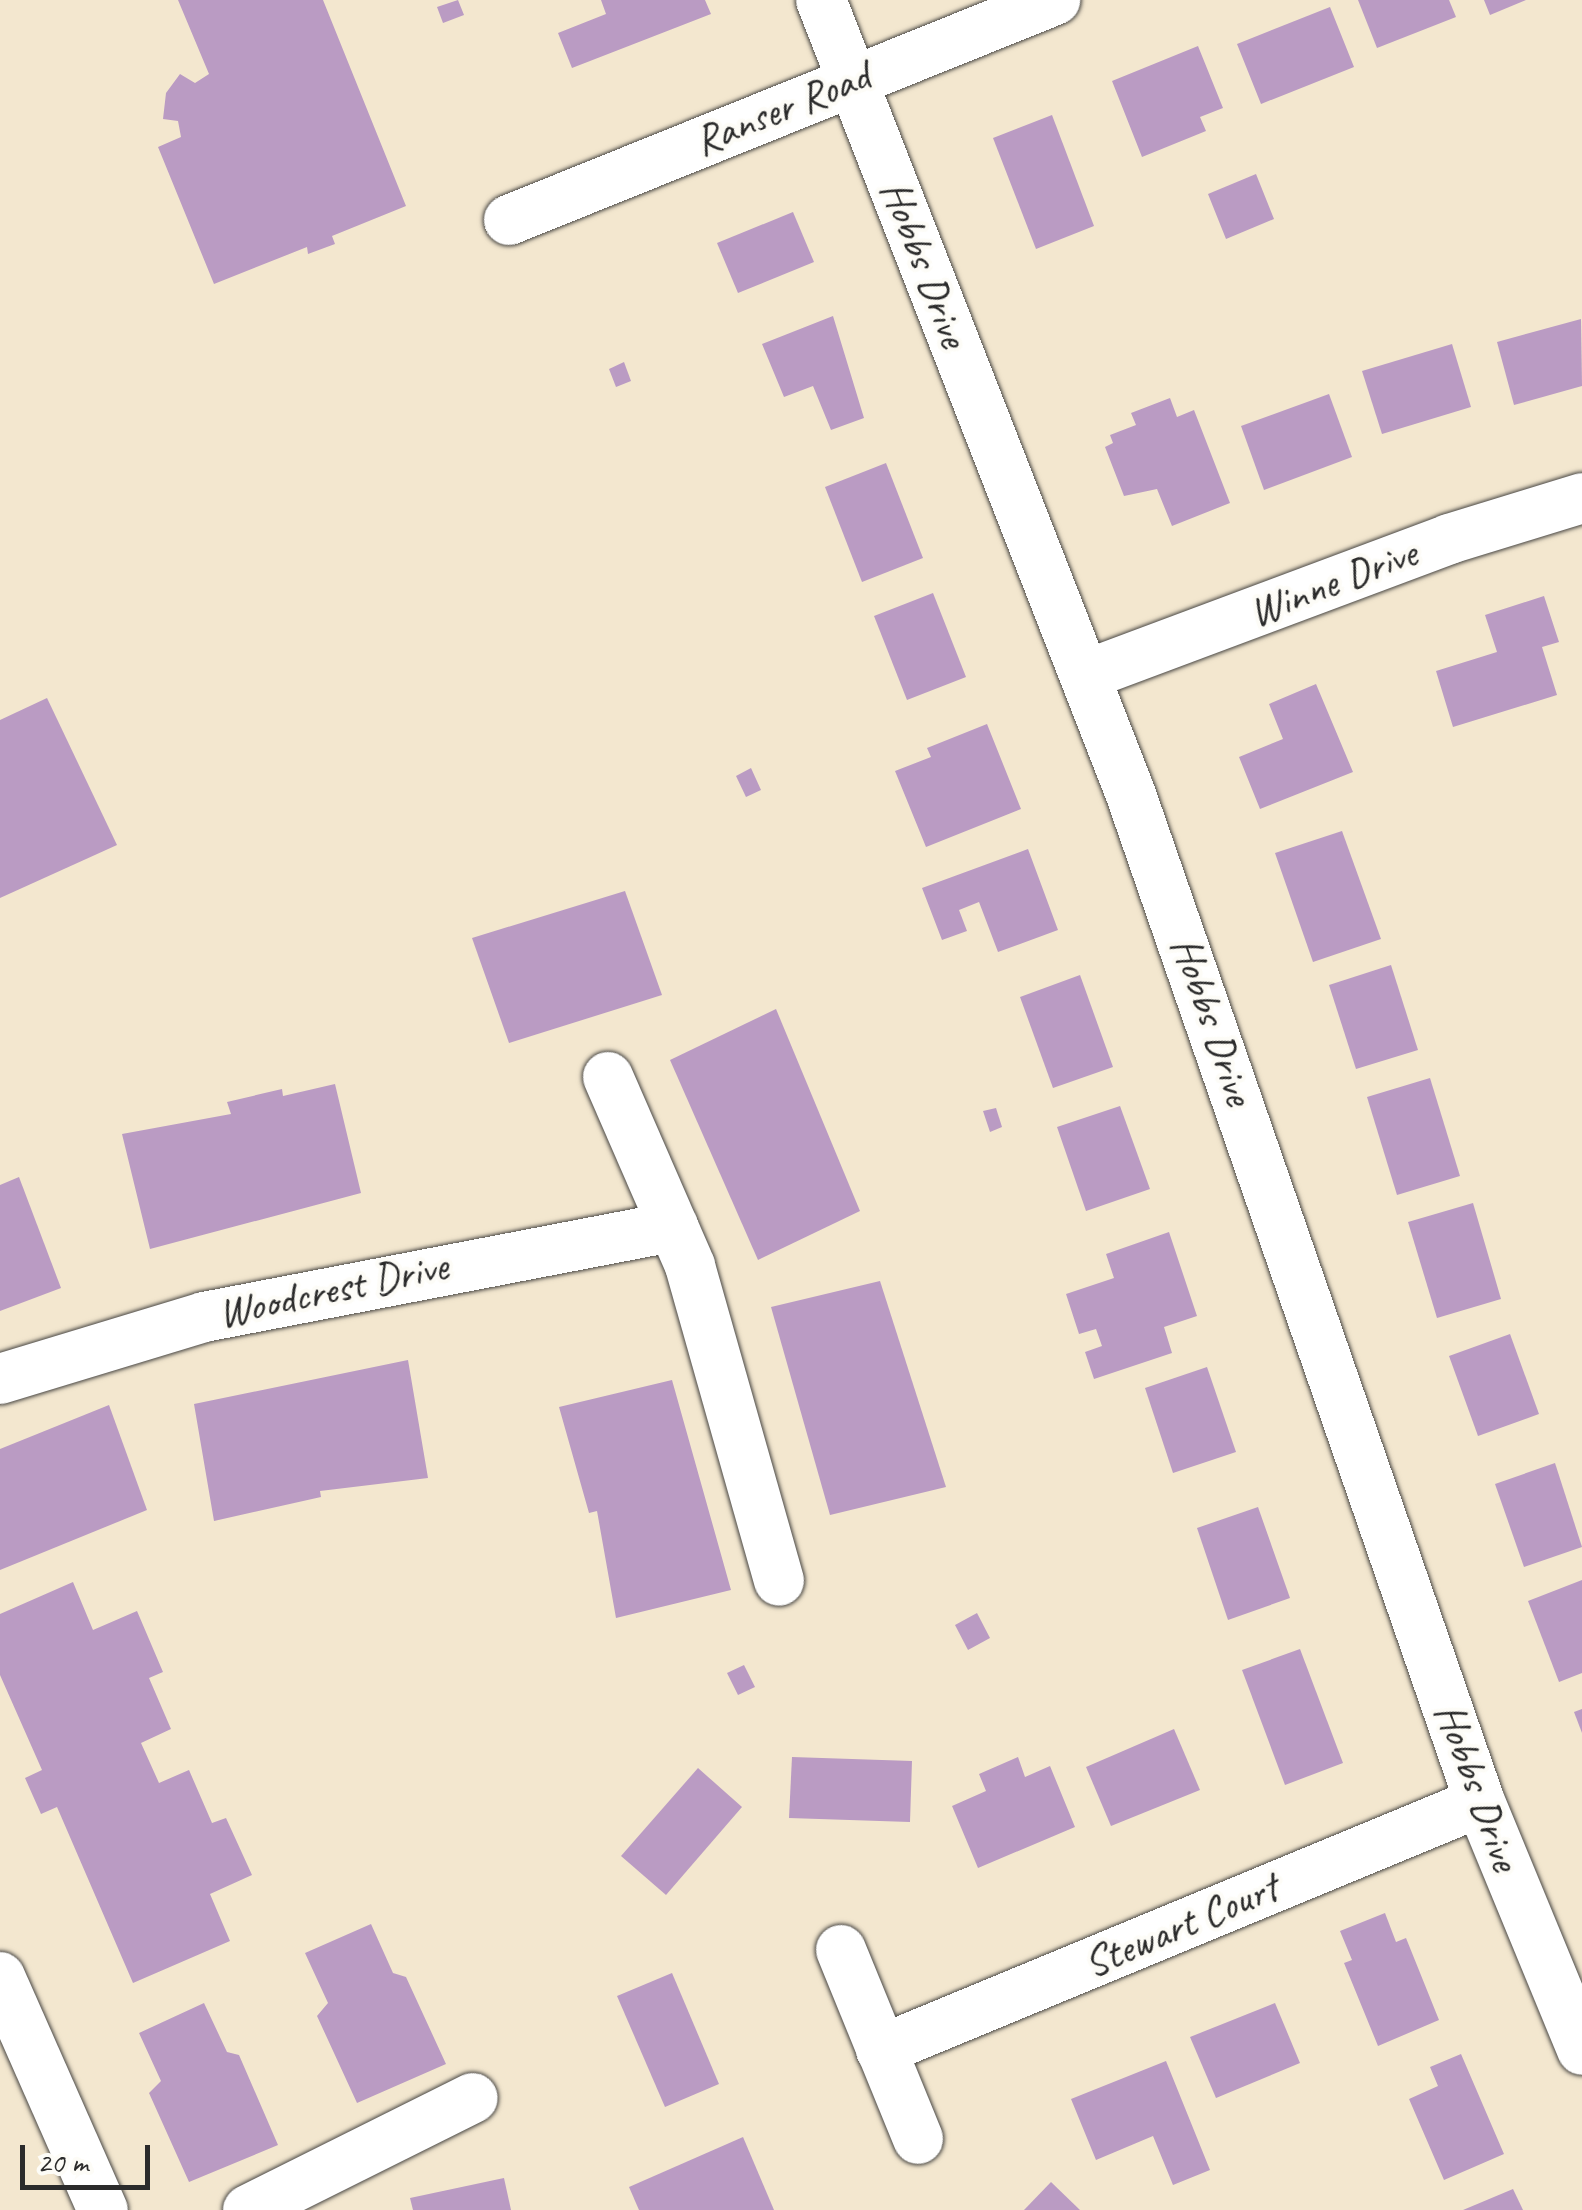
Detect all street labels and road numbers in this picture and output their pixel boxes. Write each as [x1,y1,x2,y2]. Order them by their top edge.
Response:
street label: Ranser Road [688,51,876,167]
street label: Hobbs Drive [869,173,979,355]
street label: Winne Drive [1242,528,1424,638]
street label: Hobbs Drive [1160,930,1264,1112]
street label: Woodcrest Drive [213,1241,453,1339]
street label: Hobbs Drive [1423,1696,1531,1878]
street label: Stewart Court [1076,1863,1286,1989]

